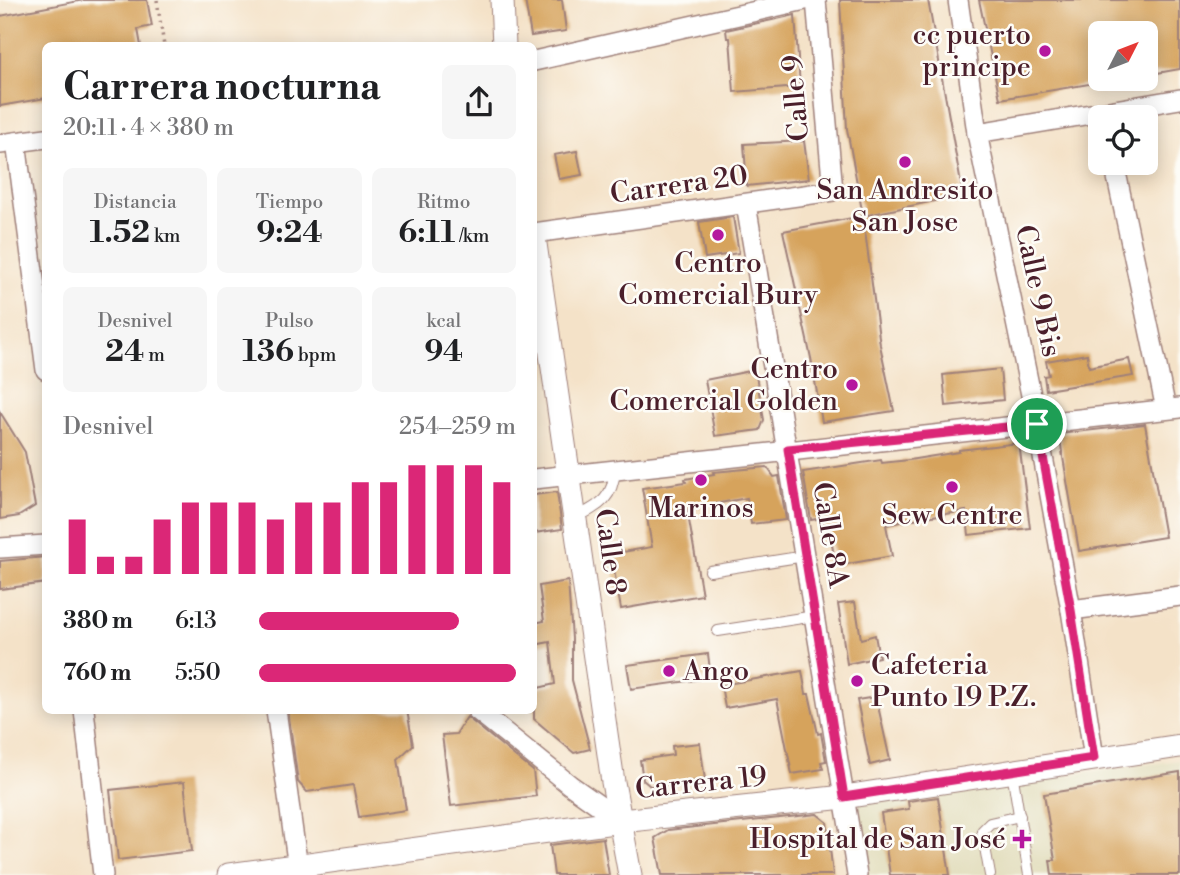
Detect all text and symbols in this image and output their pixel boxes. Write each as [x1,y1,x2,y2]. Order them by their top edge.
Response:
place label: cc puerto principe [912,18,1031,85]
north arrow [1088,21,1158,91]
map controls [1088,21,1158,175]
marker: cc puerto principe [1037,43,1053,59]
street label: Calle 9 [775,53,817,143]
text: Carrera nocturna [63,64,381,111]
button: share [442,65,516,139]
button: locate [1088,105,1158,175]
text: 20:11 · 4 × 380 m [63,114,234,142]
marker: San Andresito San Jose [897,154,913,170]
street label: Carrera 20 [608,158,750,212]
place label: San Andresito San Jose [817,173,994,240]
text: Distancia [94,190,177,214]
text: Tiempo [256,190,323,214]
text: Ritmo [417,190,470,214]
text: 1.52 [90,214,150,252]
text: 9:24 [256,214,323,252]
text: 6:11 [398,214,455,252]
street label: Calle 9 Bis [1007,222,1069,360]
text: km [150,224,181,248]
text: /km [455,224,489,248]
marker: Centro Comercial Bury [710,227,726,243]
place label: Centro Comercial Bury [618,246,818,313]
text: Desnivel [98,309,172,333]
text: Pulso [265,309,314,333]
text: kcal [427,309,461,333]
text: 24 [105,333,144,371]
text: 136 [243,333,294,371]
text: 94 [425,333,463,371]
text: m [144,343,165,367]
text: bpm [294,343,336,367]
place label: Centro Comercial Golden [610,352,838,419]
marker: Centro Comercial Golden [844,377,860,393]
pin [1007,394,1067,454]
icon: arrive [1018,405,1056,443]
text: Desnivel [63,413,153,441]
text: 254–259 m [399,413,516,441]
marker: Marinos [693,472,709,488]
marker: Sew Centre [944,479,960,495]
street label: Calle 8A [804,480,856,591]
place label: Marinos [648,491,754,526]
place label: Sew Centre [881,498,1023,533]
street label: Calle 8 [587,506,633,598]
text: 380 m [63,607,133,635]
text: 6:13 [175,607,217,635]
place label: Cafeteria Punto 19 P.Z. [871,648,1036,715]
place label: Ango [682,654,749,689]
text: 760 m [63,659,131,687]
text: 5:50 [175,659,221,687]
marker: Ango [661,663,677,679]
marker: Cafeteria Punto 19 P.Z. [849,673,865,689]
street label: Carrera 19 [634,759,768,807]
place label: Hospital de San José [749,822,1006,857]
marker: Hospital de San José [1012,829,1032,849]

